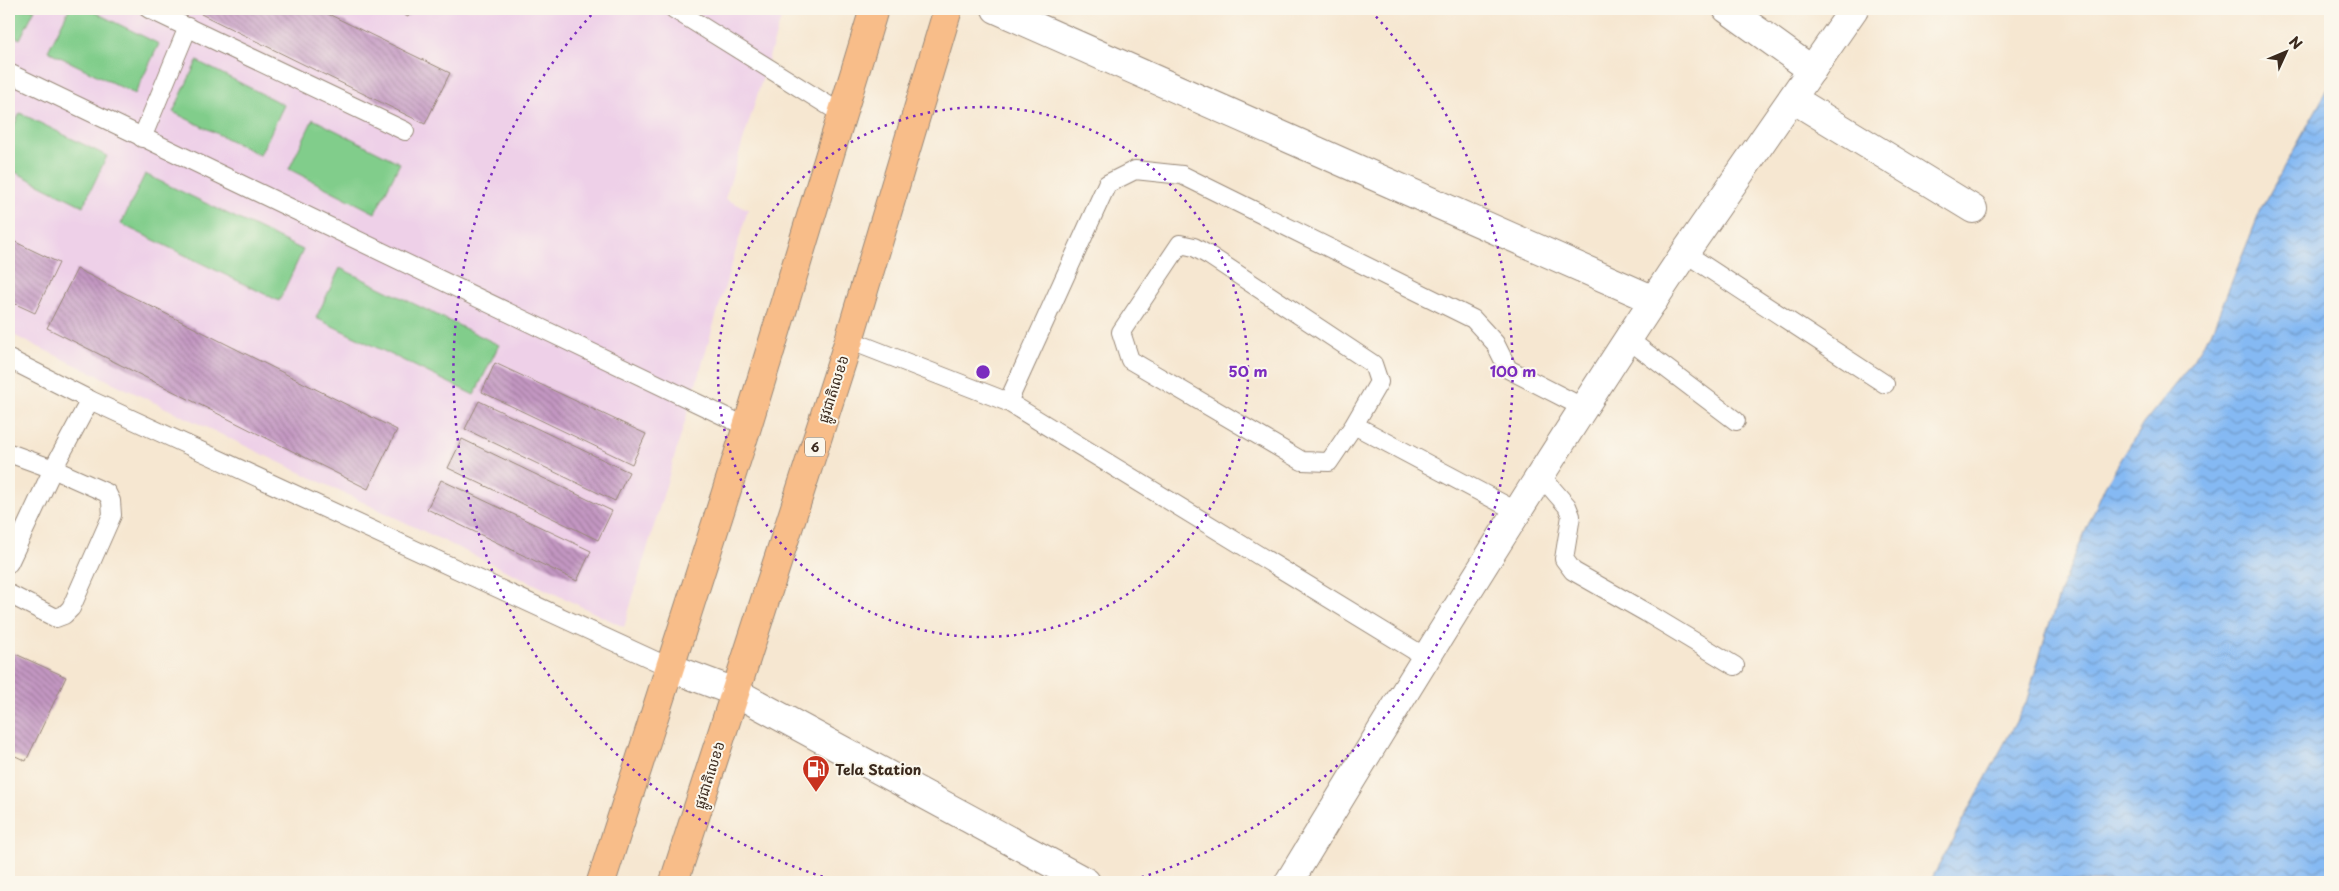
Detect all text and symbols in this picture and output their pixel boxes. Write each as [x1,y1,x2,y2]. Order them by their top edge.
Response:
north arrow [2262,28,2312,78]
text: N [2284,31,2307,54]
street label: ផ្លូវជាតិលេខ៦ [812,352,856,426]
text: 50 m [1229,359,1267,382]
text: 100 m [1490,359,1536,382]
centre of rings [974,363,992,381]
road number: 6 [805,438,825,457]
street label: ផ្លូវជាតិលេខ៦ [688,738,732,812]
fuel station icon: Tela Station [801,754,831,793]
place label: Tela Station [835,759,921,780]

